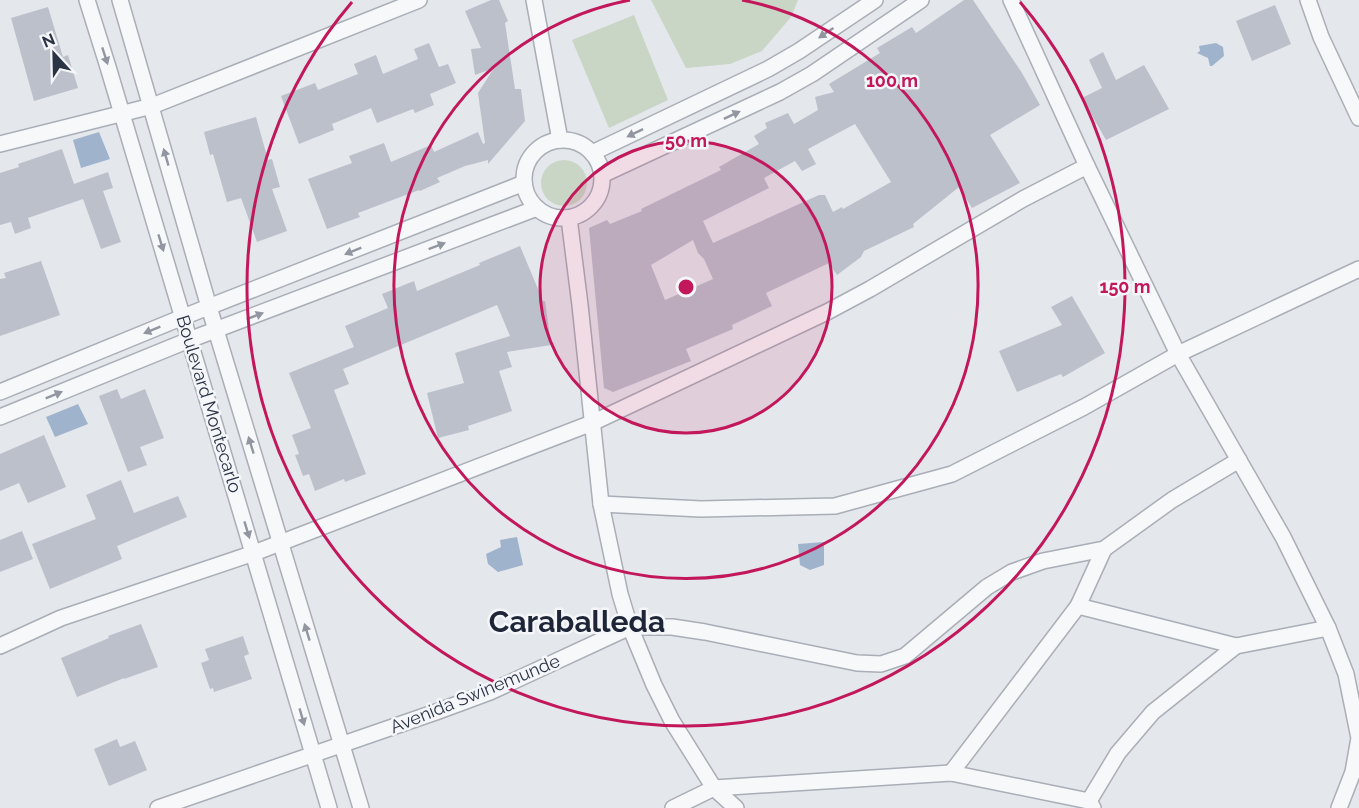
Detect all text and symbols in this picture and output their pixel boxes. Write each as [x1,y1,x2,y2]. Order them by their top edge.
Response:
north arrow [24,24,84,84]
one-way arrow [819,27,835,39]
text: N [39,29,58,52]
one-way arrow [101,47,110,65]
text: 100 m [866,70,918,91]
one-way arrow [723,110,740,119]
one-way arrow [627,128,644,137]
text: 50 m [665,130,707,151]
one-way arrow [161,148,170,166]
one-way arrow [156,234,166,252]
one-way arrow [429,241,447,251]
one-way arrow [343,246,361,256]
text: 150 m [1100,276,1151,297]
centre of rings [676,277,696,297]
one-way arrow [246,311,264,320]
street label: Boulevard Montecarlo [172,313,247,495]
one-way arrow [142,325,160,335]
one-way arrow [45,390,63,399]
one-way arrow [246,436,255,454]
one-way arrow [243,521,252,539]
district label: Caraballeda [489,604,665,639]
one-way arrow [302,622,311,640]
street label: Avenida Swinemunde [387,650,563,737]
one-way arrow [298,708,307,726]

